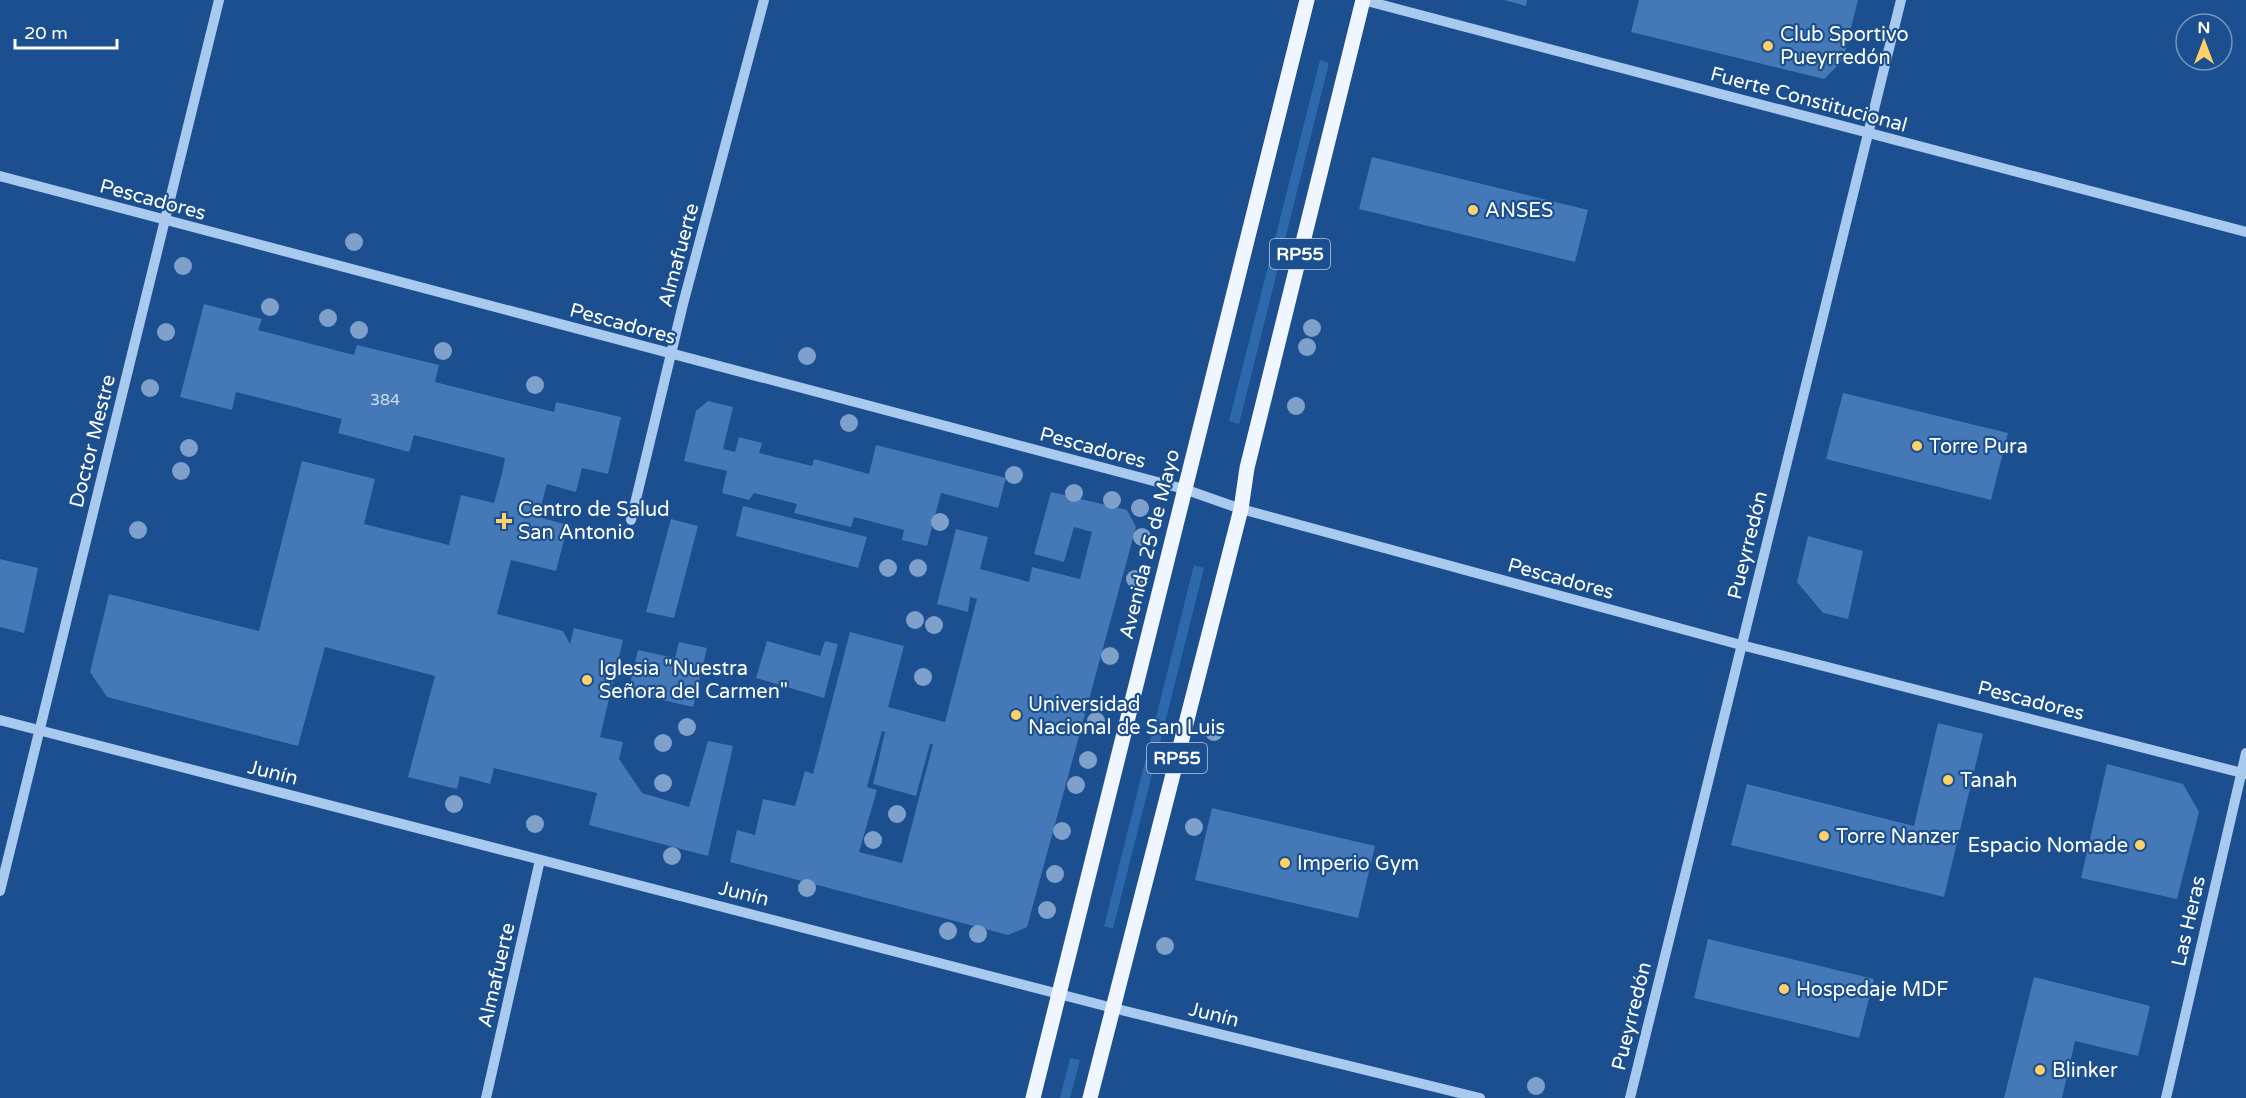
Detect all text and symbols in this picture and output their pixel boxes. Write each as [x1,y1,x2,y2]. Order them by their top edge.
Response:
scale bar [15,12,117,50]
north arrow [2174,12,2234,72]
text: N [2198,18,2210,38]
text: 20 m [24,22,68,44]
place label: Club Sportivo Pueyrredón [1780,23,1909,70]
marker: Club Sportivo Pueyrredón [1761,39,1775,53]
street label: Fuerte Constitucional [1708,62,1910,138]
street label: Pescadores [97,174,209,226]
place label: ANSES [1485,199,1553,223]
street label: Almafuerte [654,201,704,310]
marker: ANSES [1466,203,1480,217]
road number: RP55 [1270,239,1330,269]
street label: Pescadores [567,298,679,350]
street label: Doctor Mestre [65,372,121,510]
house number: 384 [370,390,400,410]
street label: Pescadores [1037,422,1149,474]
place label: Torre Pura [1929,435,2028,459]
marker: Torre Pura [1910,439,1924,453]
street label: Avenida 25 de Mayo [1115,447,1185,642]
street label: Pueyrredón [1723,489,1773,602]
place label: Centro de Salud San Antonio [518,498,670,545]
marker: Centro de Salud San Antonio [495,512,513,530]
street label: Pescadores [1505,553,1617,605]
place label: Iglesia "Nuestra Señora del Carmen" [599,657,788,704]
marker: Iglesia "Nuestra Señora del Carmen" [580,673,594,687]
street label: Pescadores [1975,676,2087,726]
place label: Universidad Nacional de San Luis [1028,693,1225,740]
marker: Universidad Nacional de San Luis [1009,708,1023,722]
road number: RP55 [1147,743,1207,773]
street label: Junín [245,755,300,791]
place label: Tanah [1960,769,2017,793]
marker: Tanah [1941,773,1955,787]
place label: Torre Nanzer [1836,825,1959,849]
marker: Torre Nanzer [1817,829,1831,843]
place label: Espacio Nomade [1967,834,2128,858]
marker: Espacio Nomade [2133,838,2147,852]
place label: Imperio Gym [1297,852,1419,876]
marker: Imperio Gym [1278,856,1292,870]
street label: Las Heras [2167,874,2211,969]
street label: Junín [716,876,771,912]
street label: Almafuerte [473,921,521,1030]
street label: Pueyrredón [1607,960,1657,1073]
place label: Hospedaje MDF [1796,978,1948,1002]
marker: Hospedaje MDF [1777,982,1791,996]
street label: Junín [1186,997,1241,1033]
place label: Blinker [2052,1059,2118,1083]
marker: Blinker [2033,1063,2047,1077]

